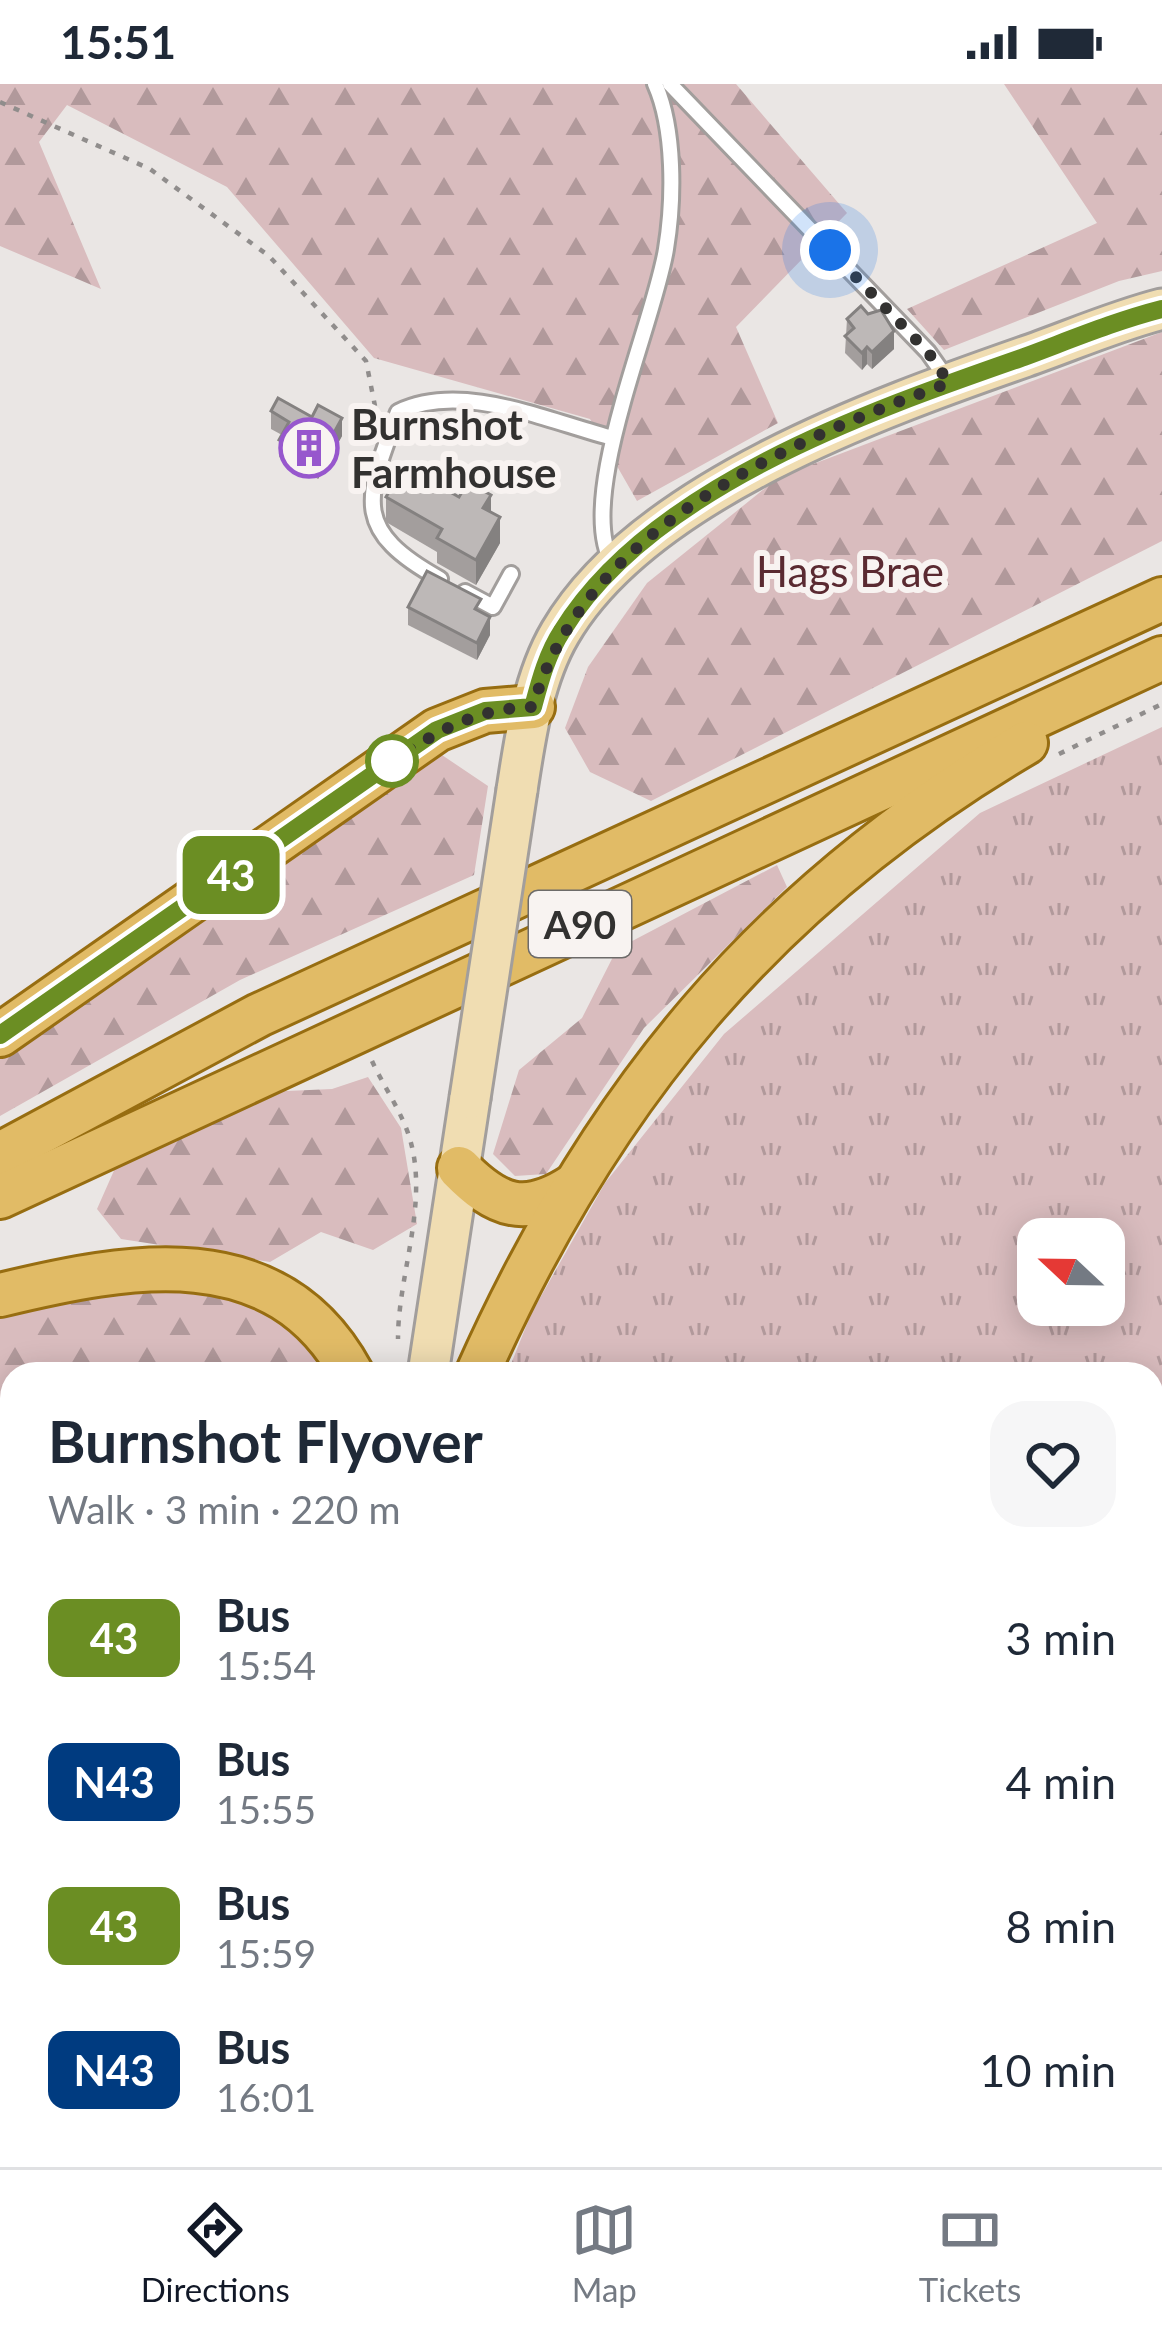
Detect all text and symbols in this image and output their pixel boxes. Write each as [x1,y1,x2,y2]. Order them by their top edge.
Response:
text: 15:51 [60,15,176,69]
your location [800,220,860,280]
place label: Burnshot Farmhouse [351,399,556,497]
building icon: Burnshot Farmhouse [278,417,340,479]
park label: Hags Brae [756,546,944,596]
unlabelled marker [367,736,417,786]
line badge: 43 [177,836,285,914]
text: 43 [207,850,255,900]
road number: A90 [529,891,631,957]
north arrow [1017,1218,1125,1326]
map controls [1017,1218,1125,1326]
button: heart [990,1401,1116,1527]
text: Burnshot Flyover [48,1407,483,1475]
text: Walk · 3 min · 220 m [48,1486,401,1532]
text: Bus [216,1588,290,1642]
text: 3 min [1005,1611,1116,1665]
text: 43 [90,1613,138,1663]
text: 15:54 [216,1642,316,1688]
text: Bus [216,1732,290,1786]
text: 4 min [1005,1755,1116,1809]
text: N43 [73,1757,155,1807]
text: 15:55 [216,1786,316,1832]
text: Bus [216,1876,290,1930]
text: 8 min [1005,1899,1116,1953]
text: 43 [90,1901,138,1951]
text: 15:59 [216,1930,316,1976]
text: Bus [216,2020,290,2074]
text: 10 min [979,2043,1116,2097]
text: N43 [73,2045,155,2095]
text: 16:01 [216,2074,316,2120]
tab: Directions [141,2197,290,2309]
tab: Map [571,2197,637,2309]
tab: Tickets [919,2197,1021,2309]

